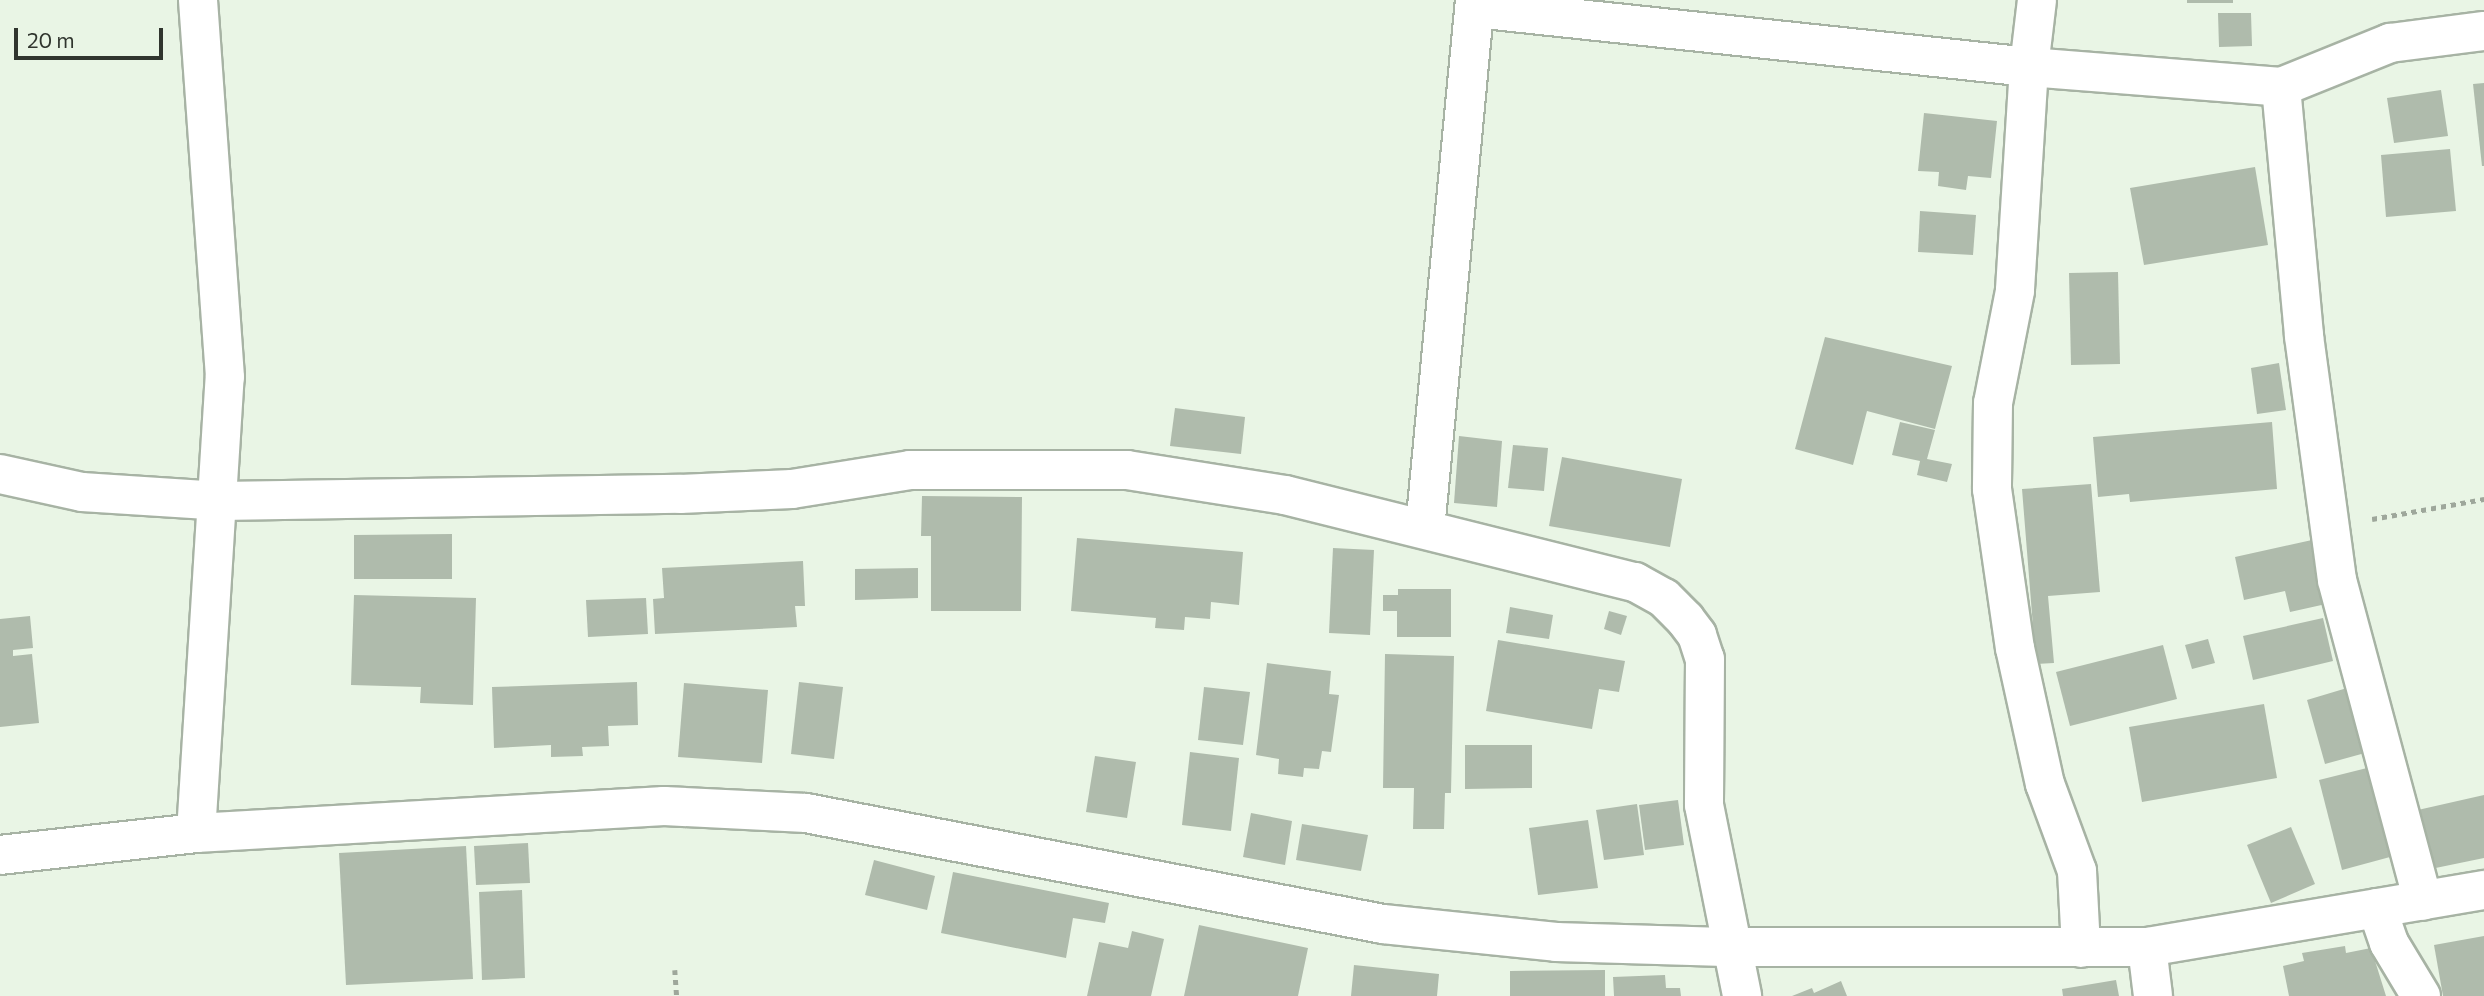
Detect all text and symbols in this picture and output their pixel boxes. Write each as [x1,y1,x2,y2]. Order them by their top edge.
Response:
scale bar [18,14,166,58]
text: 20 m [27,27,75,52]

